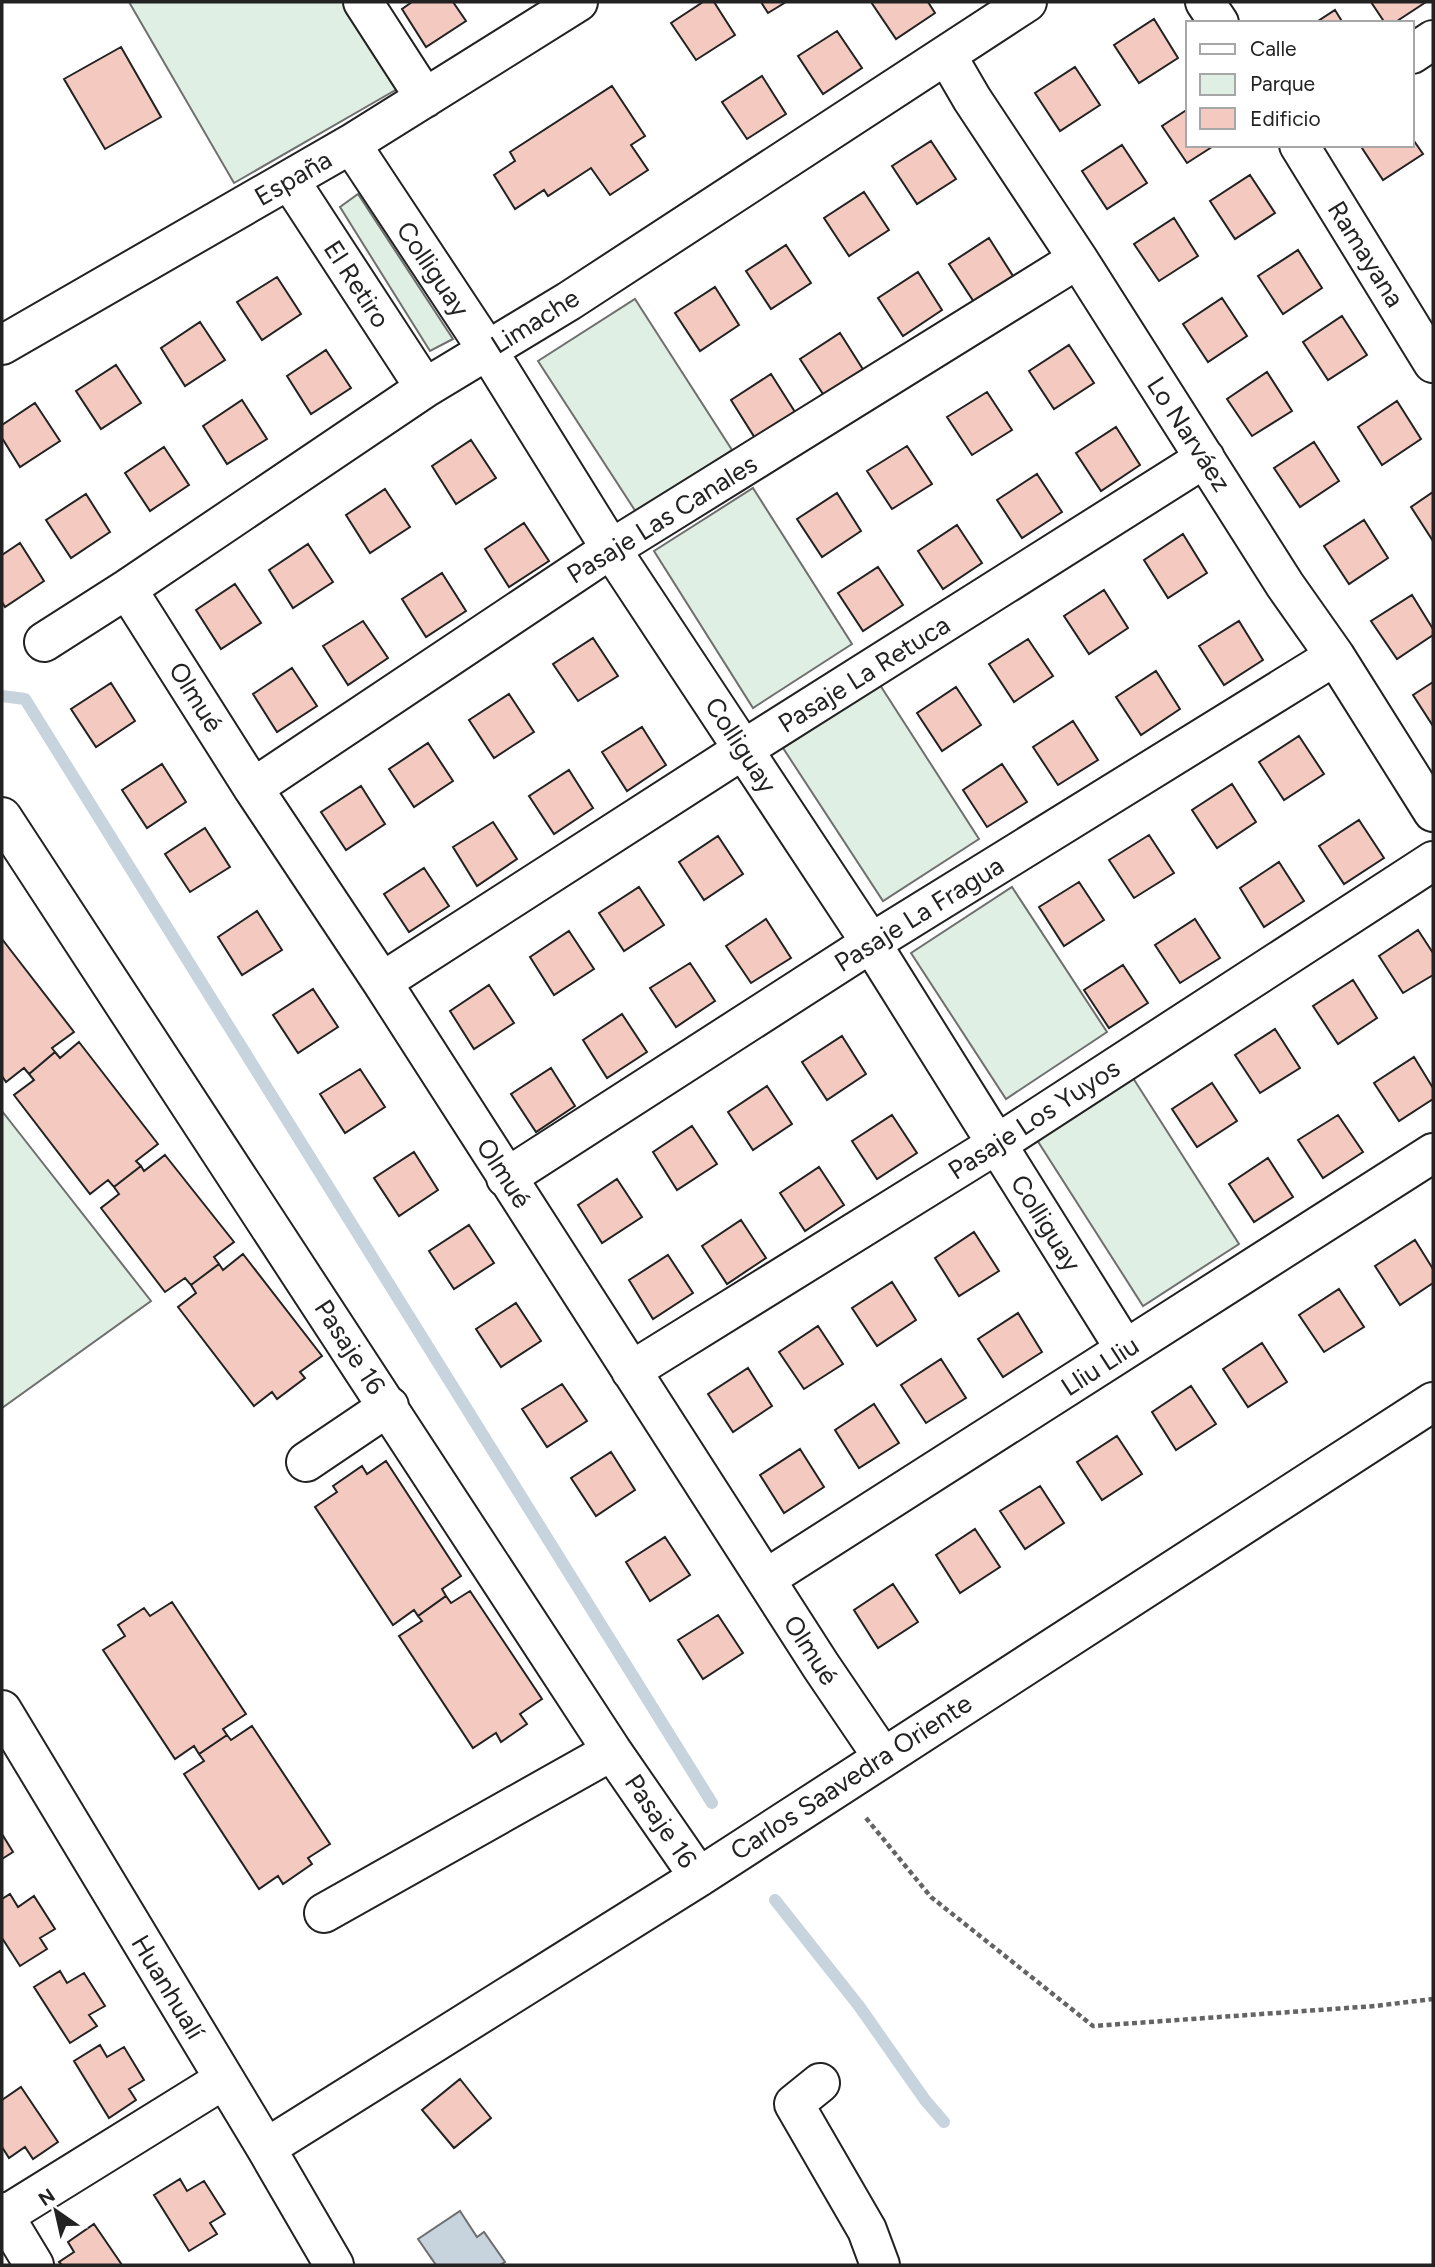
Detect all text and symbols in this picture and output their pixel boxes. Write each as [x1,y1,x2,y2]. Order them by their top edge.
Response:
legend [1186,21,1414,147]
text: Calle [1250,36,1297,61]
text: Parque [1250,71,1315,96]
text: Edificio [1250,106,1321,131]
street label: España [249,143,337,213]
street label: Ramayana [1321,195,1411,313]
street label: Colliguay [390,215,477,323]
street label: El Retiro [317,234,397,334]
street label: Limache [485,282,585,360]
street label: Lo Narváez [1140,371,1238,497]
street label: Pasaje Las Canales [561,448,763,590]
street label: Pasaje La Retuca [772,608,956,740]
street label: Olmué [162,656,230,738]
street label: Colliguay [698,691,784,799]
street label: Pasaje La Fragua [829,849,1009,979]
street label: Pasaje Los Yuyos [942,1052,1126,1186]
street label: Olmué [470,1132,538,1214]
street label: Colliguay [1004,1169,1088,1277]
street label: Pasaje 16 [308,1294,392,1400]
street label: Lliu Lliu [1055,1329,1145,1403]
street label: Olmué [777,1609,845,1691]
street label: Carlos Saavedra Oriente [724,1687,978,1867]
street label: Pasaje 16 [618,1768,704,1874]
street label: Huanhualí [124,1929,212,2046]
north arrow [21,2176,91,2246]
text: N [34,2184,59,2211]

